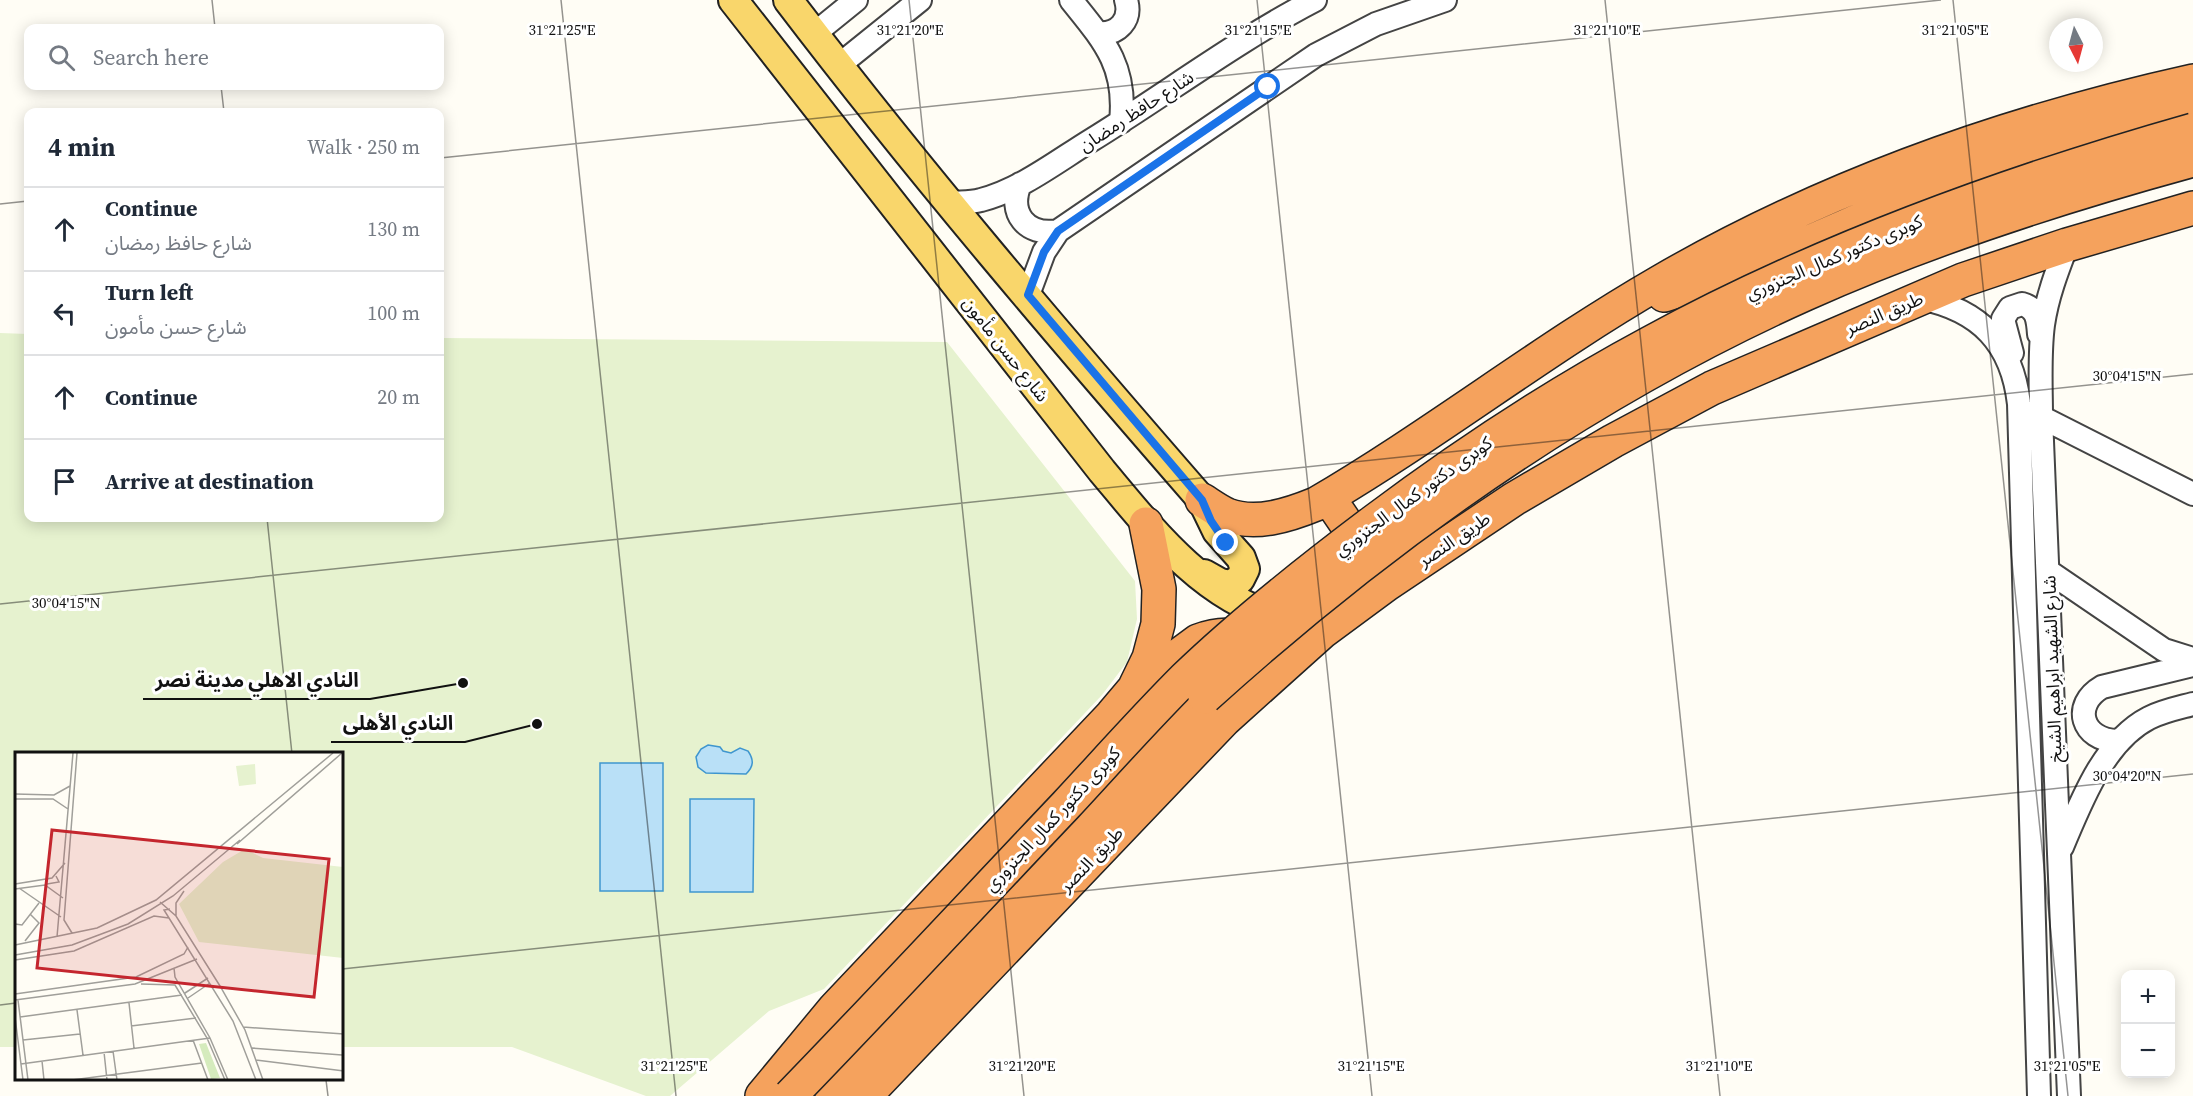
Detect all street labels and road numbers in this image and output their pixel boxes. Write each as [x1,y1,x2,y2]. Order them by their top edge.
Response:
street label: شارع حافظ رمضان [1074,64,1199,159]
street label: كوبرى دكتور كمال الجنزوري [1742,208,1927,307]
street label: طريق النصر [1840,285,1927,341]
street label: شارع حسن مأمون [955,291,1055,408]
street label: كوبرى دكتور كمال الجنزوري [1329,430,1498,563]
street label: طريق النصر [1412,506,1495,573]
street label: شارع الشهيد ابراهيم الشيخ [2036,575,2070,763]
street label: كوبرى دكتور كمال الجنزوري [978,741,1127,898]
street label: طريق النصر [1053,821,1129,898]

